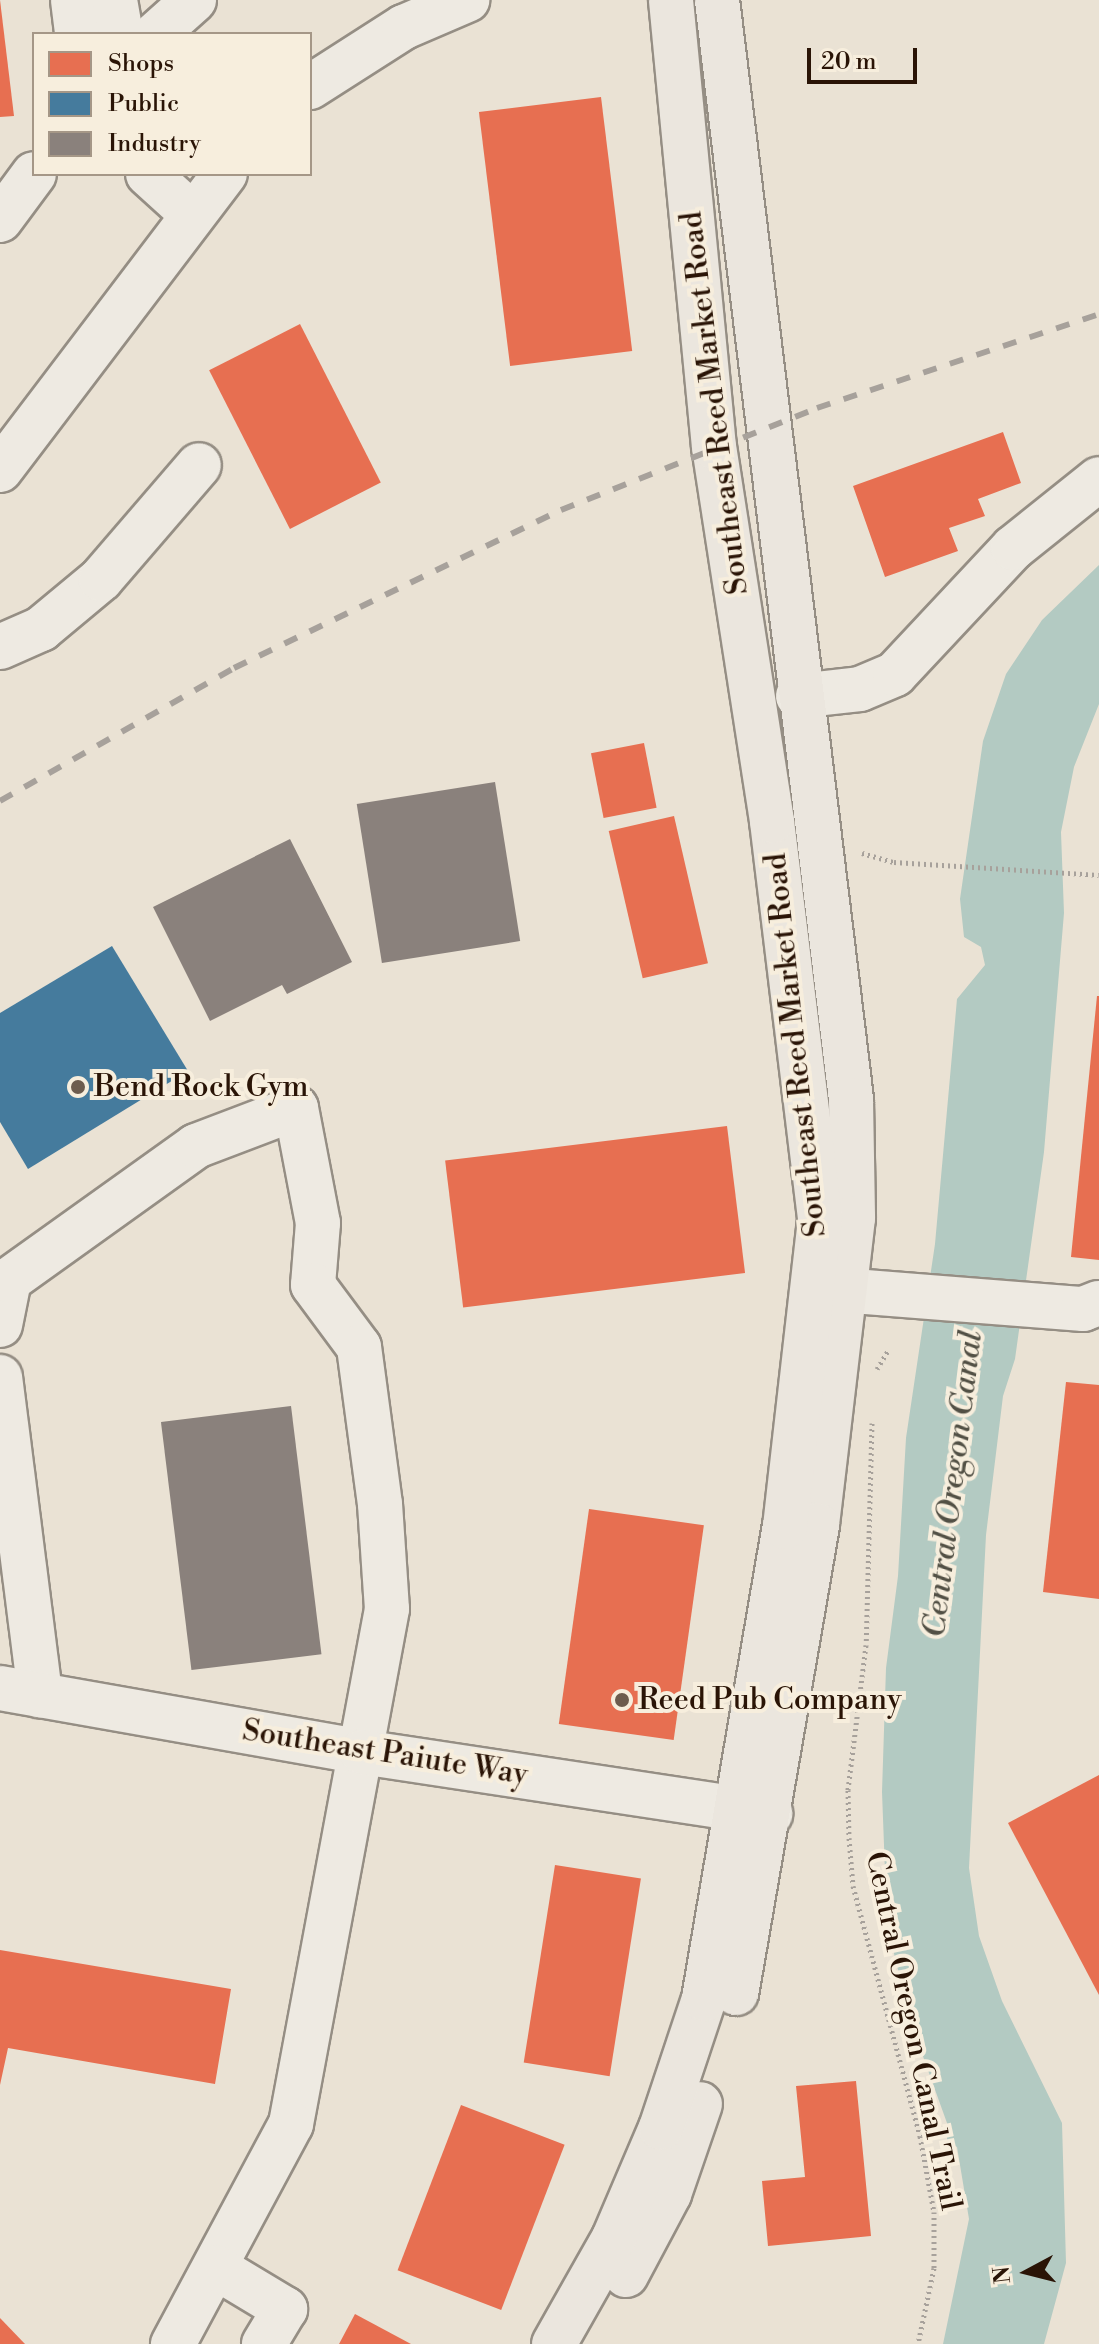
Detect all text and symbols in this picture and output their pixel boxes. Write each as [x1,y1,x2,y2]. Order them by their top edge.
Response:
legend [32,32,312,176]
scale bar [811,32,921,82]
text: 20 m [821,47,877,77]
text: Shops [108,49,174,79]
text: Public [108,89,179,119]
text: Industry [108,129,201,159]
street label: Southeast Reed Market Road [674,209,756,597]
street label: Southeast Reed Market Road [758,851,834,1239]
place label: Bend Rock Gym [94,1069,309,1105]
marker: Bend Rock Gym [69,1078,87,1096]
water label: Central Oregon Canal [915,1328,991,1640]
place label: Reed Pub Company [638,1682,902,1718]
marker: Reed Pub Company [613,1691,631,1709]
street label: Southeast Paiute Way [240,1713,530,1793]
street label: Central Oregon Canal Trail [857,1848,969,2214]
north arrow [987,2232,1067,2312]
text: N [988,2265,1017,2285]

